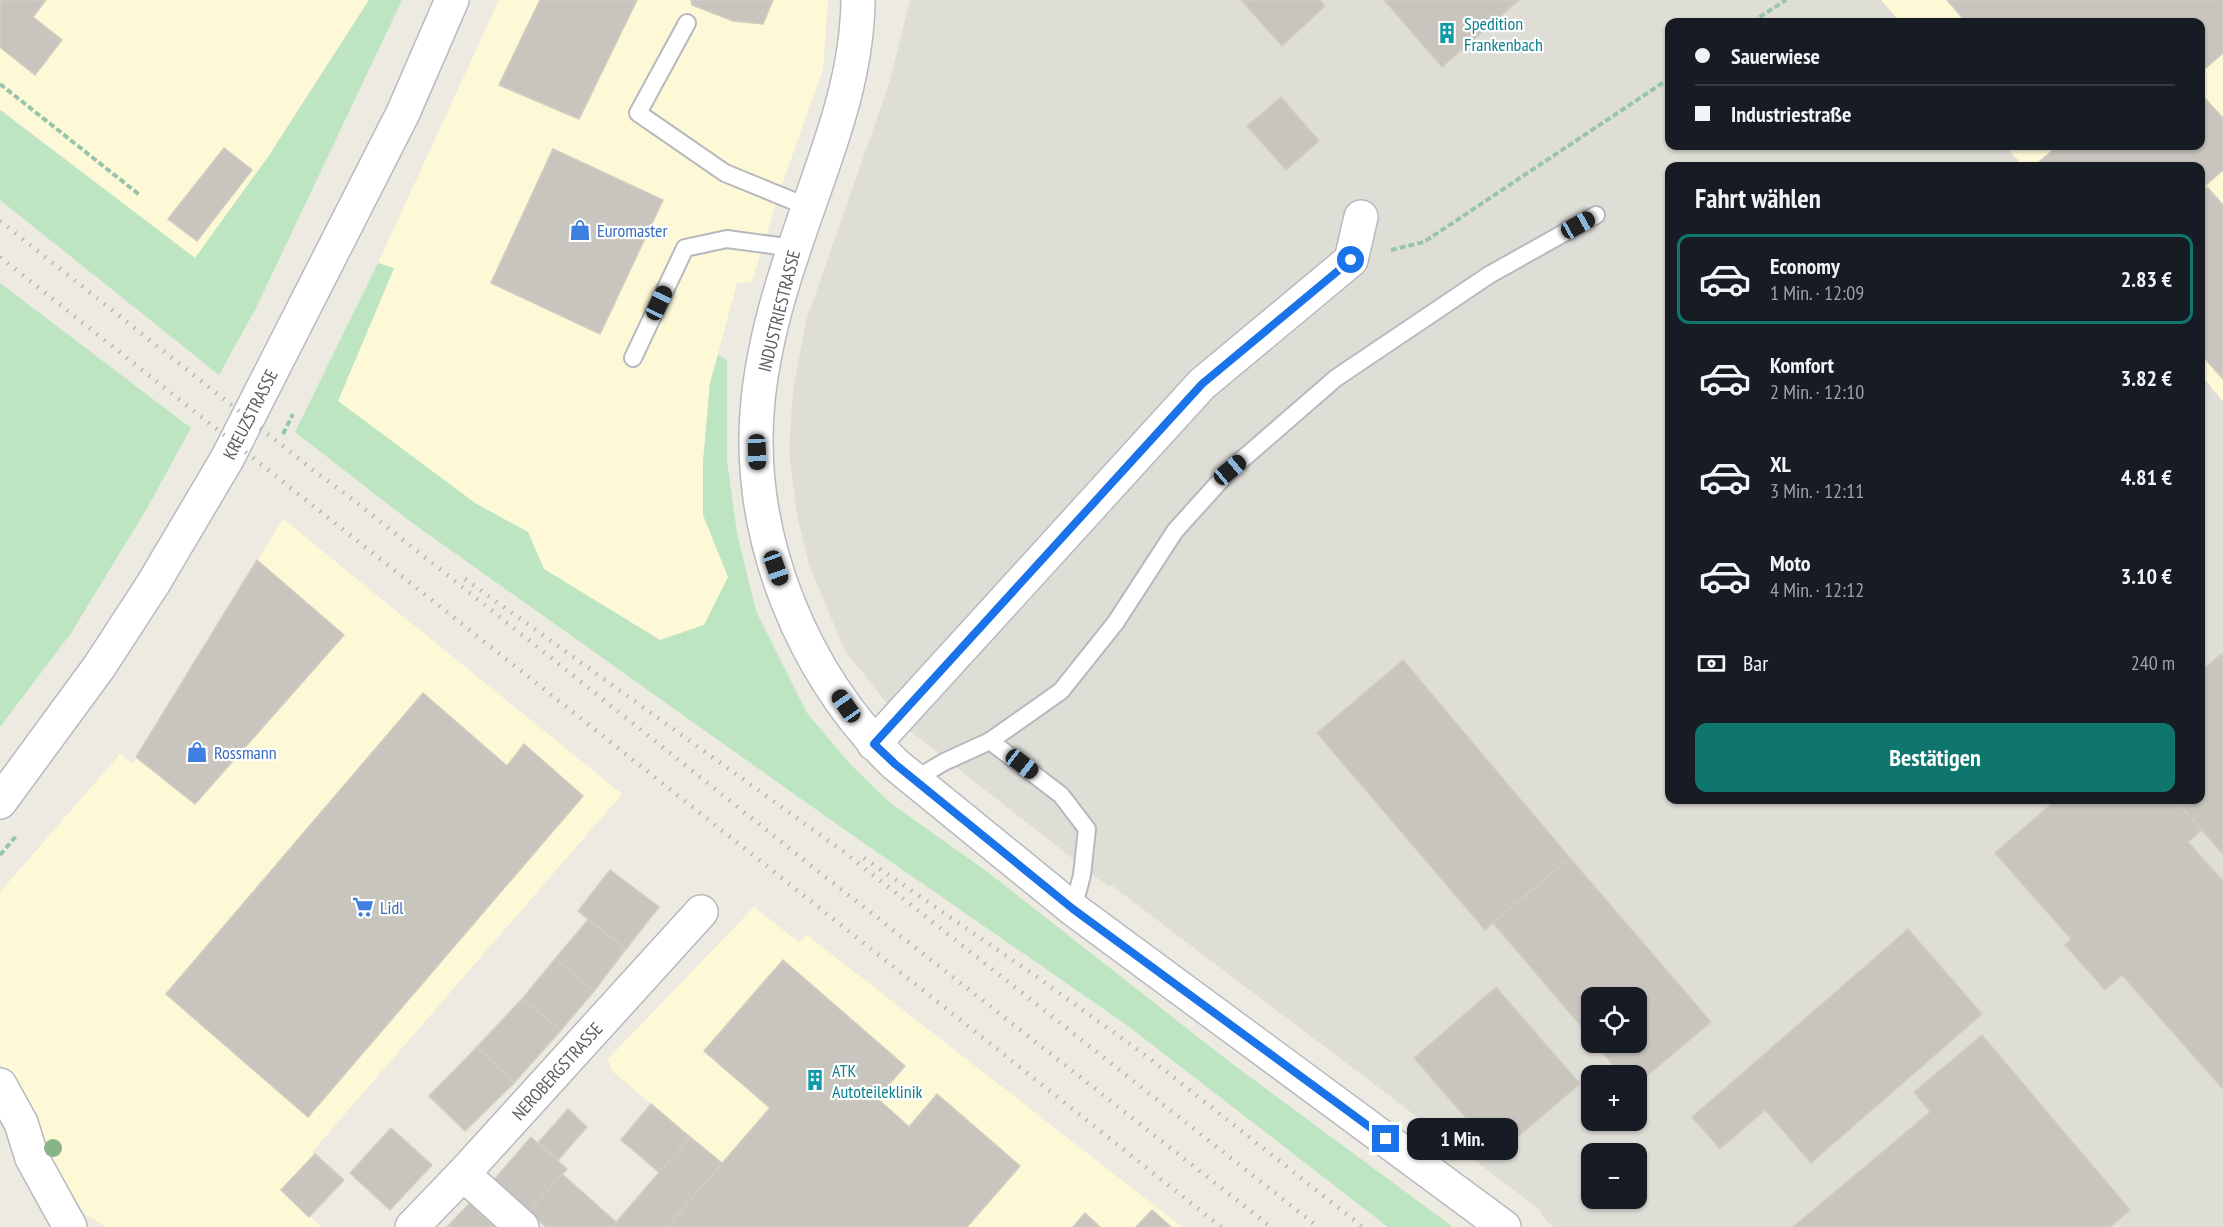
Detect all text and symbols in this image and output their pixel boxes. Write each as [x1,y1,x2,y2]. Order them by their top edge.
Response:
place label: Spedition Frankenbach [1464,12,1543,56]
building icon: Spedition Frankenbach [1435,21,1459,45]
text: Sauerwiese [1731,42,1820,70]
text: Industriestraße [1731,100,1851,128]
text: Fahrt wählen [1695,181,1821,215]
car [1558,208,1598,242]
shop icon: Euromaster [568,218,592,242]
place label: Euromaster [597,219,667,242]
route start [1337,246,1364,273]
street label: INDUSTRIESTRASSE [753,248,805,374]
icon: car [1698,252,1752,306]
text: Economy [1770,252,1840,280]
text: 2.83 € [2121,265,2172,293]
text: 1 Min. · 12:09 [1770,280,1864,306]
car [643,283,675,323]
icon: car [1698,351,1752,405]
text: Komfort [1770,351,1834,379]
text: 3.82 € [2121,364,2172,392]
street label: KREUZSTRASSE [217,365,282,463]
text: 2 Min. · 12:10 [1770,379,1864,405]
car [747,434,767,470]
icon: car [1698,450,1752,504]
text: XL [1770,450,1791,478]
car [1210,452,1250,488]
text: 4.81 € [2121,463,2172,491]
text: 3 Min. · 12:11 [1770,478,1864,504]
car [761,548,791,588]
icon: car [1698,549,1752,603]
text: Moto [1770,549,1811,577]
text: 3.10 € [2121,562,2172,590]
text: 4 Min. · 12:12 [1770,577,1864,603]
icon: cash [1695,647,1728,680]
text: Bar [1743,649,1768,677]
text: 240 m [2131,650,2175,676]
car [828,686,864,726]
button: Bestätigen [1695,723,2175,792]
shop icon: Rossmann [185,740,209,764]
place label: Rossmann [214,741,277,764]
car [1002,746,1042,782]
supermarket icon: Lidl [351,895,375,919]
place label: Lidl [380,896,404,919]
map controls [1581,987,1647,1209]
button: locate [1581,987,1647,1053]
street label: NEROBERGSTRASSE [506,1017,607,1125]
place label: ATK Autoteileklinik [832,1059,923,1103]
button: + [1581,1065,1647,1131]
building icon: ATK Autoteileklinik [803,1068,827,1092]
callout: 1 Min. [1407,1118,1518,1160]
route end [1372,1125,1399,1152]
text: 1 Min. [1440,1126,1485,1152]
button: − [1581,1143,1647,1209]

